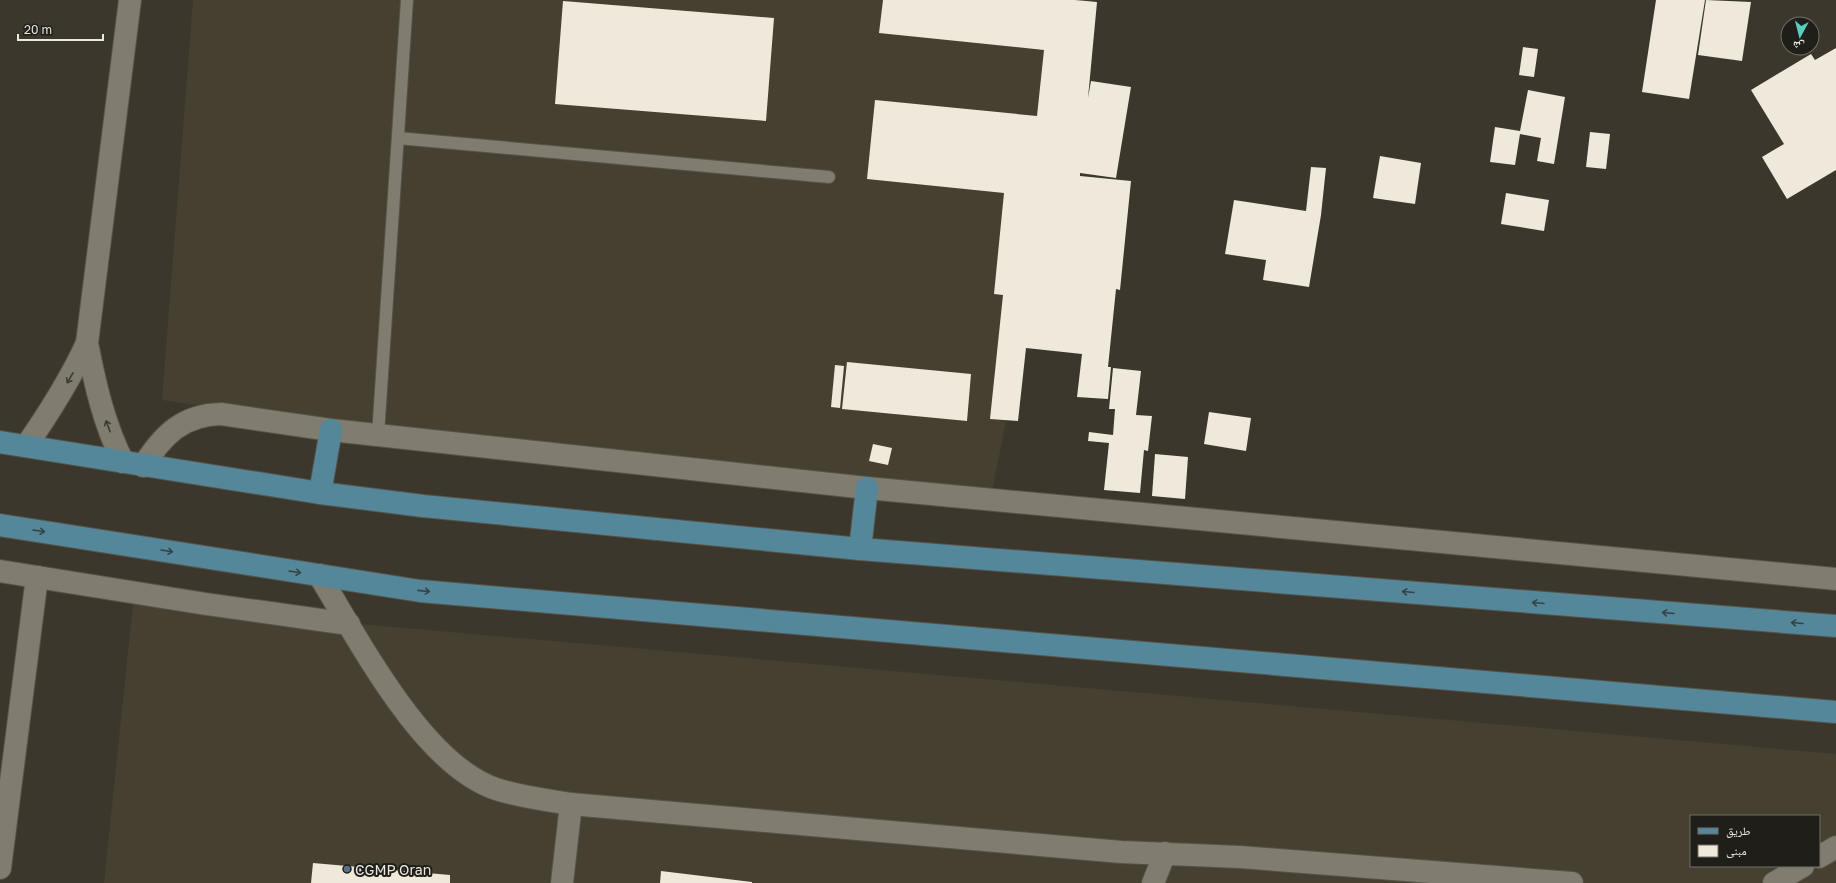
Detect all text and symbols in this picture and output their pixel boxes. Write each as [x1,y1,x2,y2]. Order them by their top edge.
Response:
scale bar [18,16,103,42]
north arrow [1780,16,1820,56]
text: 20 m [24,22,52,37]
text: ش [1792,37,1806,54]
one-way arrow [65,372,73,384]
one-way arrow [103,420,111,432]
one-way arrow [32,527,45,535]
one-way arrow [160,547,173,555]
one-way arrow [288,568,301,576]
one-way arrow [417,587,430,595]
one-way arrow [1402,589,1415,596]
one-way arrow [1532,599,1545,606]
one-way arrow [1662,609,1675,616]
one-way arrow [1791,620,1804,627]
legend [1690,815,1820,867]
text: طريق [1726,823,1751,838]
text: مبنى [1726,843,1747,858]
place label: CGMP Oran [355,861,431,878]
marker: CGMP Oran [342,864,352,874]

